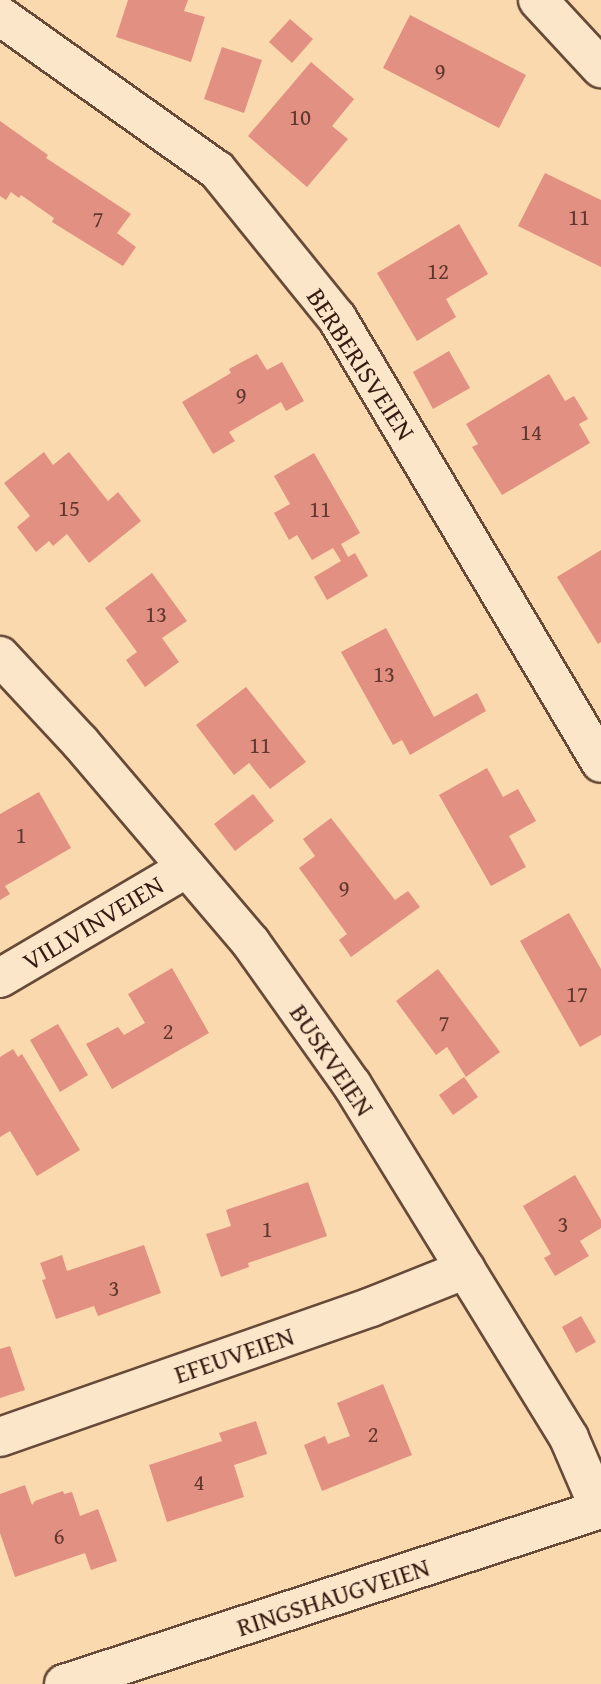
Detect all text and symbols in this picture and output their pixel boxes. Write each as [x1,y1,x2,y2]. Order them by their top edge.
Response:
house number: 9 [434,57,446,85]
house number: 10 [289,103,311,131]
house number: 11 [568,203,590,231]
house number: 7 [92,205,104,233]
house number: 12 [427,257,449,285]
street label: BERBERISVEIEN [300,282,422,446]
house number: 9 [235,381,247,409]
house number: 14 [520,418,542,446]
house number: 15 [58,494,80,522]
house number: 11 [309,495,331,523]
house number: 13 [145,600,167,628]
house number: 13 [373,660,395,688]
house number: 11 [249,731,271,759]
house number: 1 [15,821,27,849]
street label: VILLVINVEIEN [17,869,169,977]
house number: 9 [338,874,350,902]
house number: 17 [566,980,588,1008]
street label: BUSKVEIEN [283,998,381,1122]
house number: 7 [438,1009,450,1037]
house number: 2 [162,1017,174,1045]
house number: 3 [557,1210,569,1238]
house number: 1 [261,1215,273,1243]
house number: 3 [108,1274,120,1302]
street label: EFEUVEIEN [170,1320,298,1390]
house number: 2 [367,1420,379,1448]
house number: 4 [193,1468,205,1496]
house number: 6 [53,1522,65,1550]
street label: RINGSHAUGVEIEN [233,1551,433,1643]

